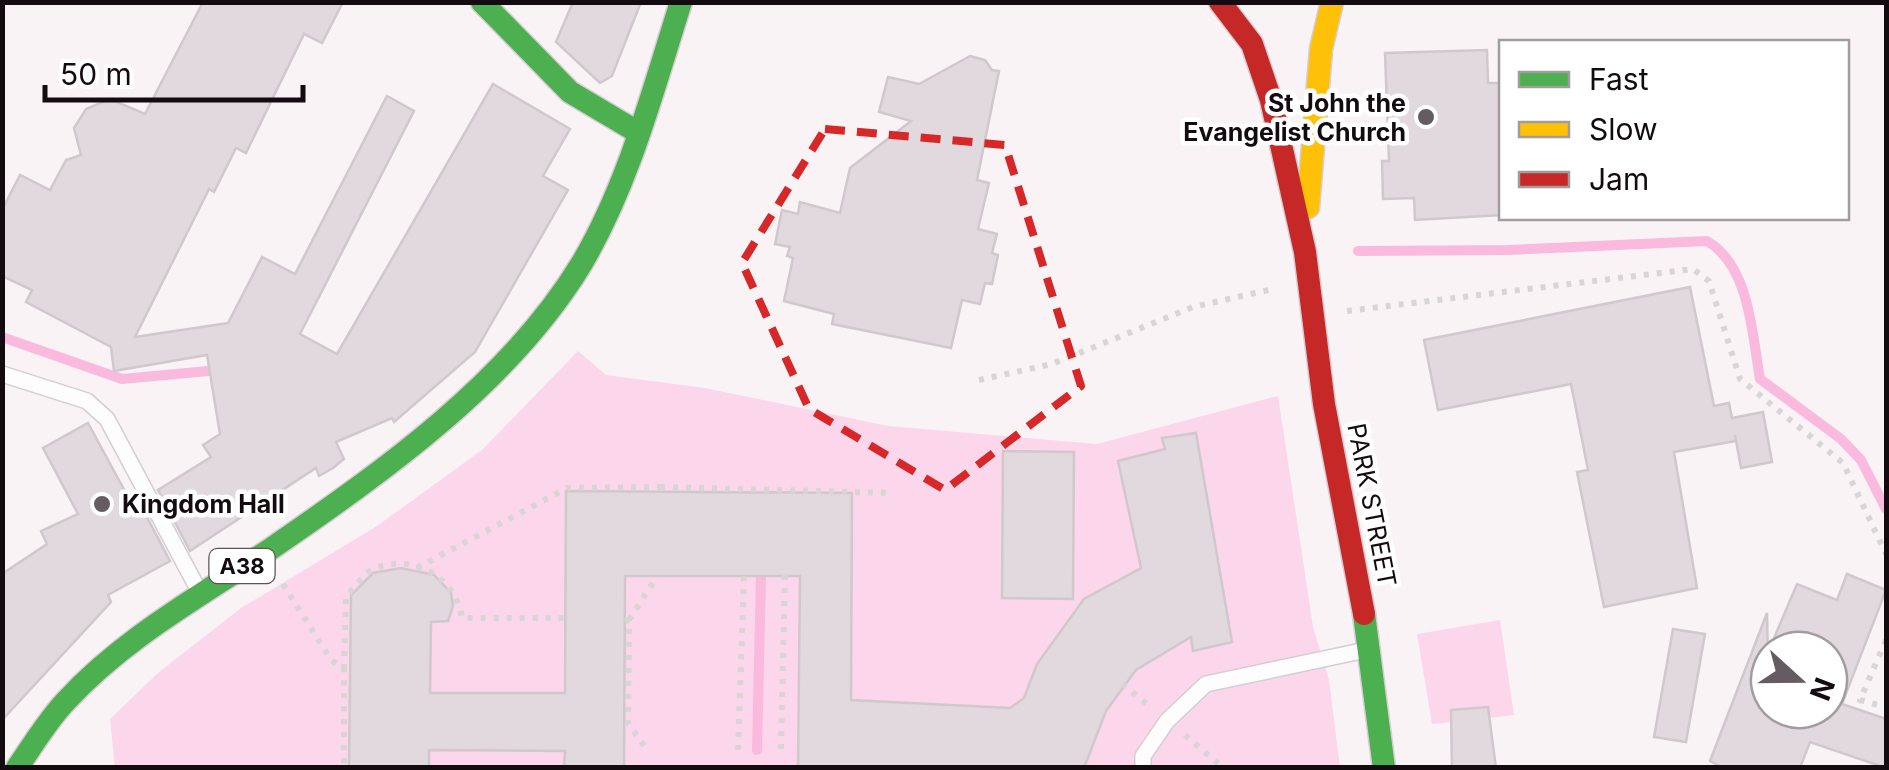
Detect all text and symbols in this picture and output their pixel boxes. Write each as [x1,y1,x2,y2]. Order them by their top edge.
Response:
scale bar [45,40,302,102]
legend [1499,40,1849,220]
text: 50 m [60,56,132,92]
text: Fast [1589,61,1649,97]
place label: St John the Evangelist Church [1183,88,1406,147]
marker: St John the Evangelist Church [1415,106,1437,128]
text: Slow [1589,111,1658,147]
text: Jam [1589,161,1649,197]
street label: PARK STREET [1341,421,1403,589]
place label: Kingdom Hall [122,489,285,519]
marker: Kingdom Hall [91,493,113,515]
road number: A38 [210,549,274,583]
north arrow [1749,630,1849,730]
text: N [1803,673,1842,705]

